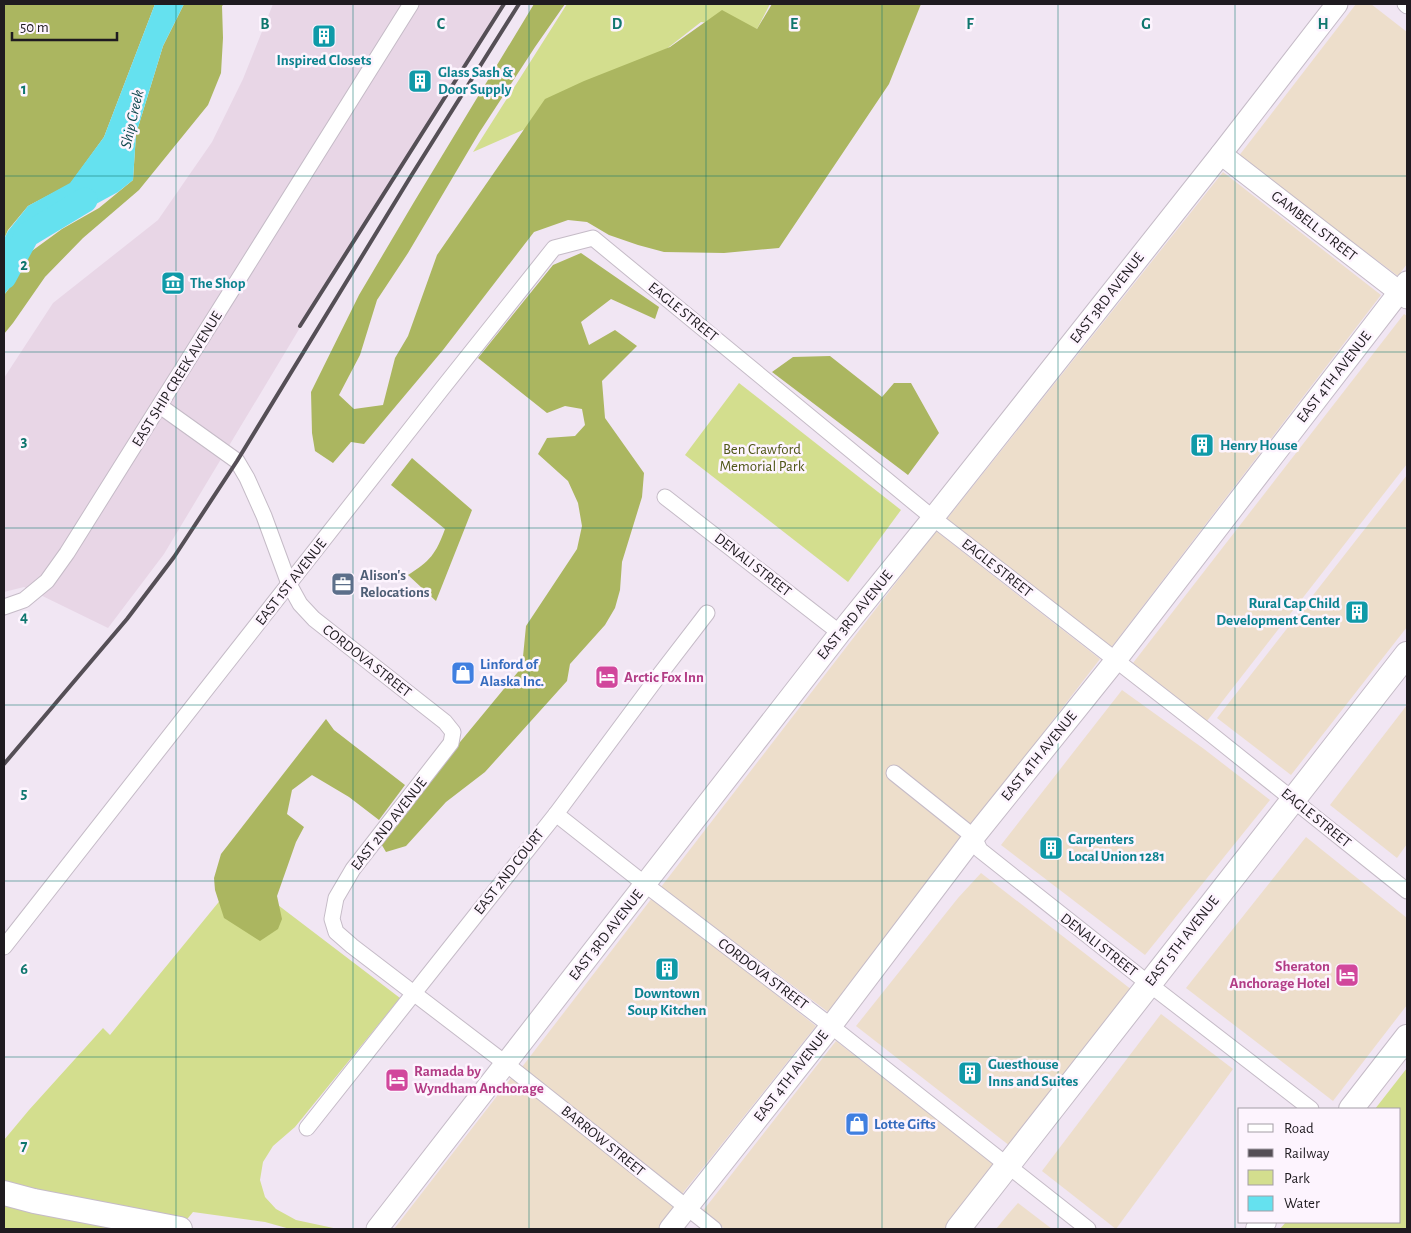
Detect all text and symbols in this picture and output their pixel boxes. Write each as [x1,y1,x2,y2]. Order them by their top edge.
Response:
scale bar [12,10,118,42]
text: B [260,16,270,32]
text: C [437,16,446,32]
text: D [612,16,623,32]
text: E [790,16,798,32]
text: F [966,16,974,32]
text: G [1141,16,1151,32]
text: H [1317,16,1329,32]
text: 50 m [20,20,49,35]
building icon: Inspired Closets [311,23,337,49]
place label: Inspired Closets [276,53,372,68]
place label: Glass Sash & Door Supply [438,65,513,97]
building icon: Glass Sash & Door Supply [407,68,433,94]
text: 1 [21,81,27,97]
water label: Ship Creek [117,88,147,150]
street label: GAMBELL STREET [1268,188,1360,264]
street label: EAST 3RD AVENUE [1067,250,1147,346]
text: 2 [20,257,28,273]
museum icon: The Shop [160,270,186,296]
place label: The Shop [190,276,246,291]
street label: EAGLE STREET [645,279,721,345]
street label: EAST SHIP CREEK AVENUE [129,309,225,449]
street label: EAST 4TH AVENUE [1294,329,1374,425]
building icon: Henry House [1189,432,1215,458]
text: 3 [21,433,28,449]
place label: Henry House [1220,438,1298,453]
park label: Ben Crawford Memorial Park [719,442,805,474]
street label: DENALI STREET [712,530,795,600]
street label: EAST 1ST AVENUE [253,536,329,628]
street label: EAGLE STREET [959,536,1036,600]
street label: EAST 3RD AVENUE [815,567,895,663]
place label: Alison's Relocations [360,568,430,600]
office icon: Alison's Relocations [330,571,356,597]
place label: Rural Cap Child Development Center [1216,596,1341,628]
building icon: Rural Cap Child Development Center [1344,599,1370,625]
text: 4 [20,609,28,625]
street label: CORDOVA STREET [320,622,415,701]
place label: Linford of Alaska Inc. [480,657,544,689]
shop icon: Linford of Alaska Inc. [450,660,476,686]
hotel icon: Arctic Fox Inn [594,664,620,690]
place label: Arctic Fox Inn [624,670,704,685]
street label: EAST 4TH AVENUE [998,708,1080,804]
street label: EAST 2ND AVENUE [348,775,430,873]
text: 5 [21,785,28,801]
street label: EAGLE STREET [1278,785,1354,851]
street label: EAST 2ND COURT [471,826,547,917]
place label: Carpenters Local Union 1281 [1068,832,1165,864]
building icon: Carpenters Local Union 1281 [1038,835,1064,861]
street label: EAST 3RD AVENUE [566,887,646,983]
street label: EAST 5TH AVENUE [1142,893,1222,989]
street label: DENALI STREET [1058,910,1141,980]
street label: CORDOVA STREET [715,935,811,1013]
building icon: Downtown Soup Kitchen [654,956,680,982]
place label: Sheraton Anchorage Hotel [1230,959,1330,991]
text: 6 [20,961,28,977]
hotel icon: Sheraton Anchorage Hotel [1334,962,1360,988]
place label: Downtown Soup Kitchen [628,986,706,1018]
street label: EAST 4TH AVENUE [751,1028,831,1124]
place label: Guesthouse Inns and Suites [988,1057,1079,1089]
building icon: Guesthouse Inns and Suites [957,1060,983,1086]
place label: Ramada by Wyndham Anchorage [414,1064,544,1096]
hotel icon: Ramada by Wyndham Anchorage [384,1067,410,1093]
street label: BARROW STREET [558,1103,648,1180]
legend [1238,1108,1401,1223]
shop icon: Lotte Gifts [844,1111,870,1137]
place label: Lotte Gifts [874,1117,936,1132]
text: Road [1284,1121,1314,1136]
text: 7 [21,1138,28,1154]
text: Railway [1284,1146,1330,1161]
text: Park [1284,1171,1310,1186]
text: Water [1284,1196,1320,1211]

